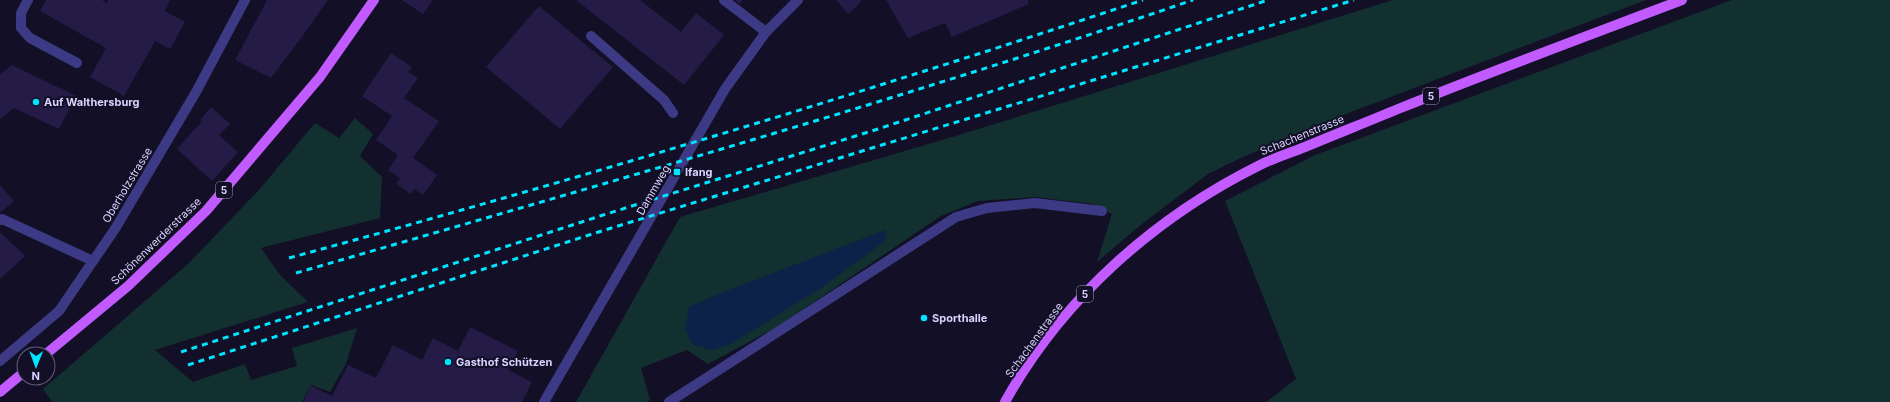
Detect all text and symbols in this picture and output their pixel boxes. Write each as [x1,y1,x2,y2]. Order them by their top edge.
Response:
road number: 5 [1423,88,1439,104]
place label: Auf Walthersburg [44,95,139,109]
marker: Auf Walthersburg [31,97,41,107]
street label: Schachenstrasse [1258,112,1346,158]
street label: Oberholzstrasse [99,145,155,225]
street label: Dammweg [633,163,673,217]
place label: Ifang [685,165,712,179]
marker: Ifang [672,167,682,177]
road number: 5 [216,182,232,198]
street label: Schönenwerderstrasse [108,194,204,288]
road number: 5 [1077,286,1093,302]
street label: Schachenstrasse [1002,300,1066,380]
place label: Sporthalle [932,311,988,325]
marker: Sporthalle [919,313,929,323]
north arrow [16,346,56,386]
place label: Gasthof Schützen [456,355,552,369]
marker: Gasthof Schützen [443,357,453,367]
text: N [32,369,40,383]

